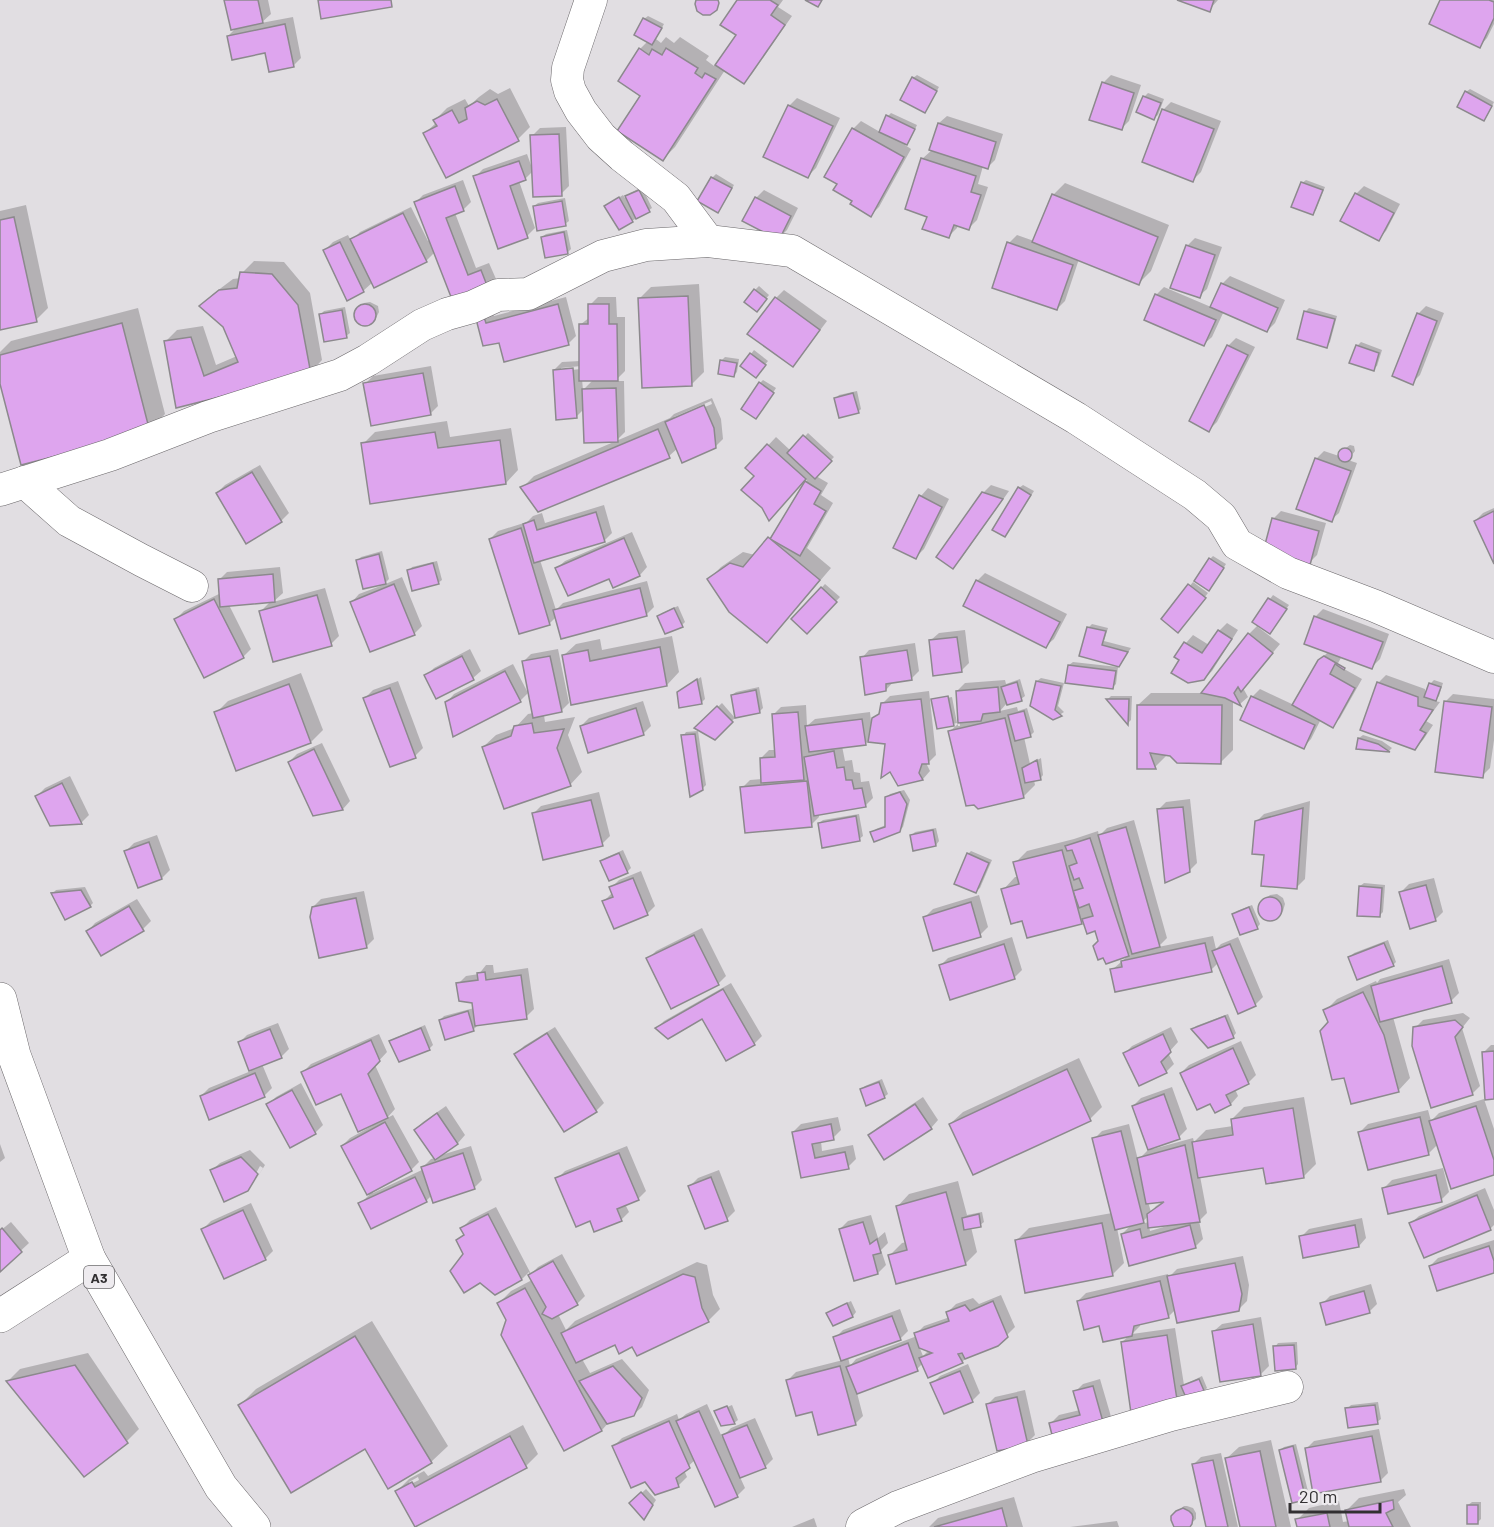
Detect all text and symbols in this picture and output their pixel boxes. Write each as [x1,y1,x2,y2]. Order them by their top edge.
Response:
road number: A3 [84,1266,114,1288]
scale bar [1290,1476,1380,1514]
text: 20 m [1299,1485,1337,1507]

